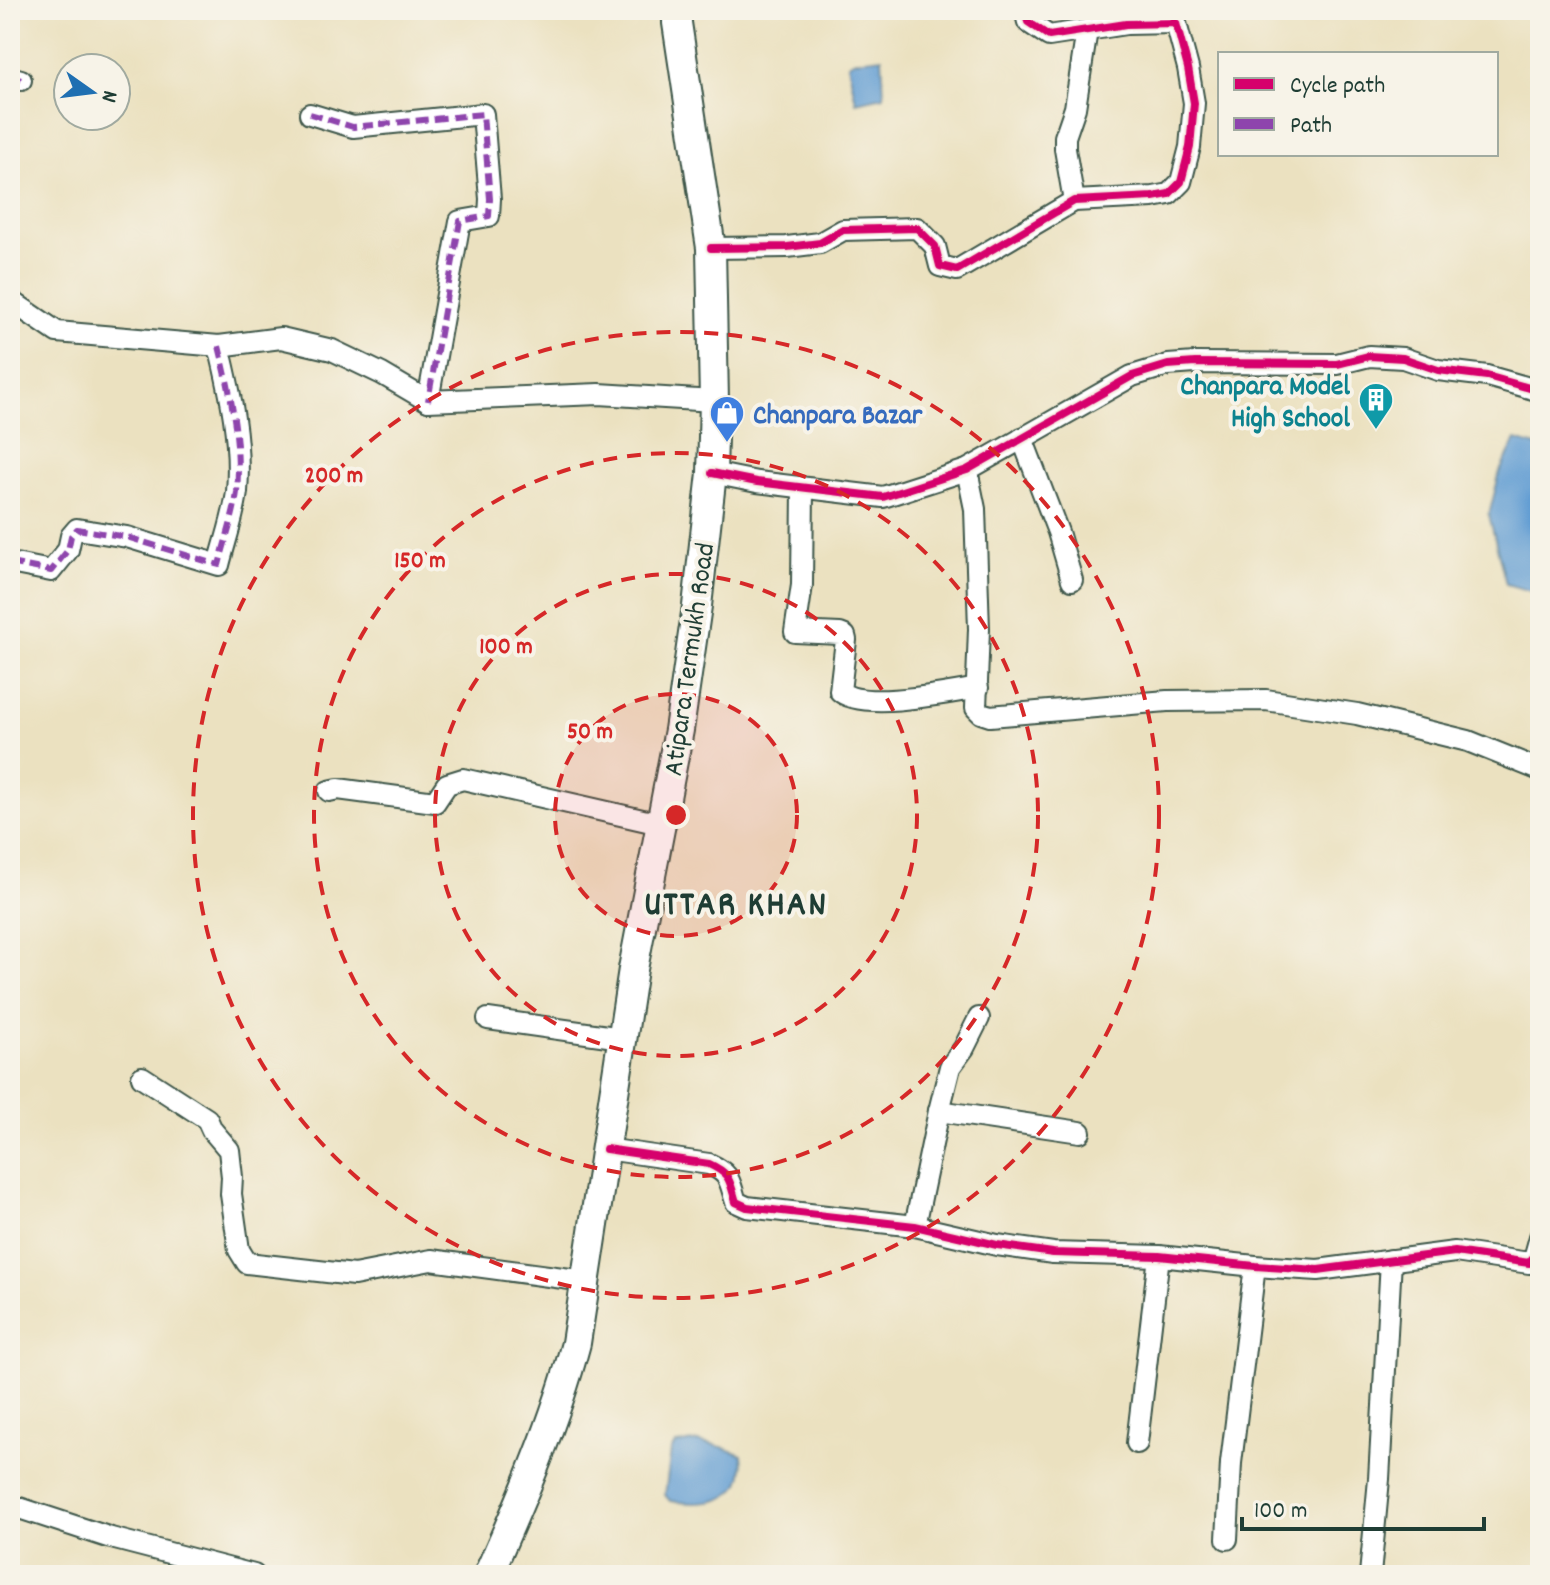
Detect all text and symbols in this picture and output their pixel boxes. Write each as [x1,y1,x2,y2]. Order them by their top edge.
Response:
north arrow [52,52,132,132]
legend [1218,52,1498,156]
text: Cycle path [1290,70,1385,104]
text: N [92,87,124,105]
text: Path [1290,110,1332,144]
place label: Chanpara Model High School [1180,369,1350,441]
building icon: Chanpara Model High School [1357,381,1395,431]
shop icon: Chanpara Bazar [708,394,746,444]
place label: Chanpara Bazar [753,398,923,438]
text: 200 m [305,460,363,494]
street label: Atipara Termukh Road [656,541,728,779]
text: 150 m [394,545,446,579]
text: 100 m [479,631,533,665]
text: 50 m [567,716,613,750]
centre of rings [662,801,690,829]
district label: UTTAR KHAN [644,881,828,933]
scale bar [1242,1481,1484,1531]
text: 100 m [1254,1495,1307,1529]

